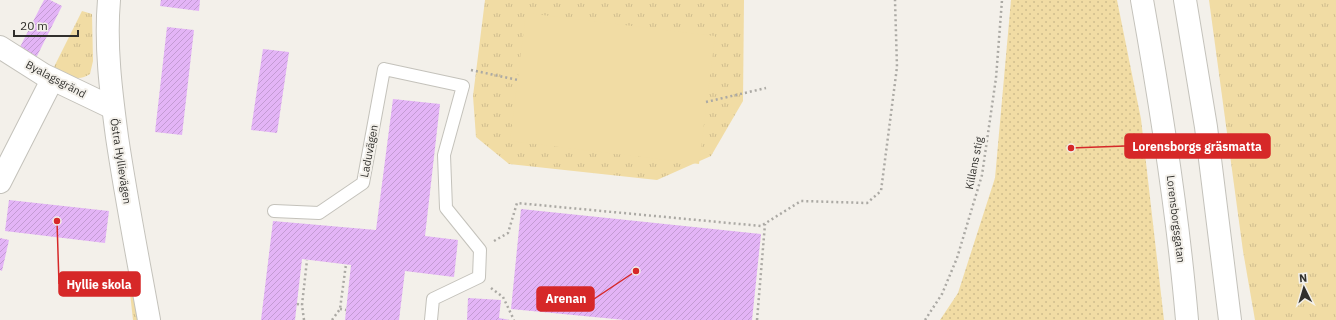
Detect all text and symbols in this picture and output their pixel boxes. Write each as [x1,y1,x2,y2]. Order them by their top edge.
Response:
scale bar [14,12,78,38]
text: 20 m [20,18,48,33]
street label: Byalagsgränd [23,57,89,101]
street label: Östra Hyllievägen [107,117,135,205]
street label: Laduvägen [357,124,381,178]
callout: Lorensborgs gräsmatta [1125,134,1270,158]
street label: Killans stig [962,135,986,191]
text: Lorensborgs gräsmatta [1132,139,1262,154]
street label: Lorensborgsgatan [1164,174,1188,264]
north arrow [1284,268,1324,308]
text: N [1299,271,1308,285]
callout: Hyllie skola [59,272,140,296]
text: Hyllie skola [66,277,132,292]
callout: Arenan [537,287,594,311]
text: Arenan [546,291,586,306]

